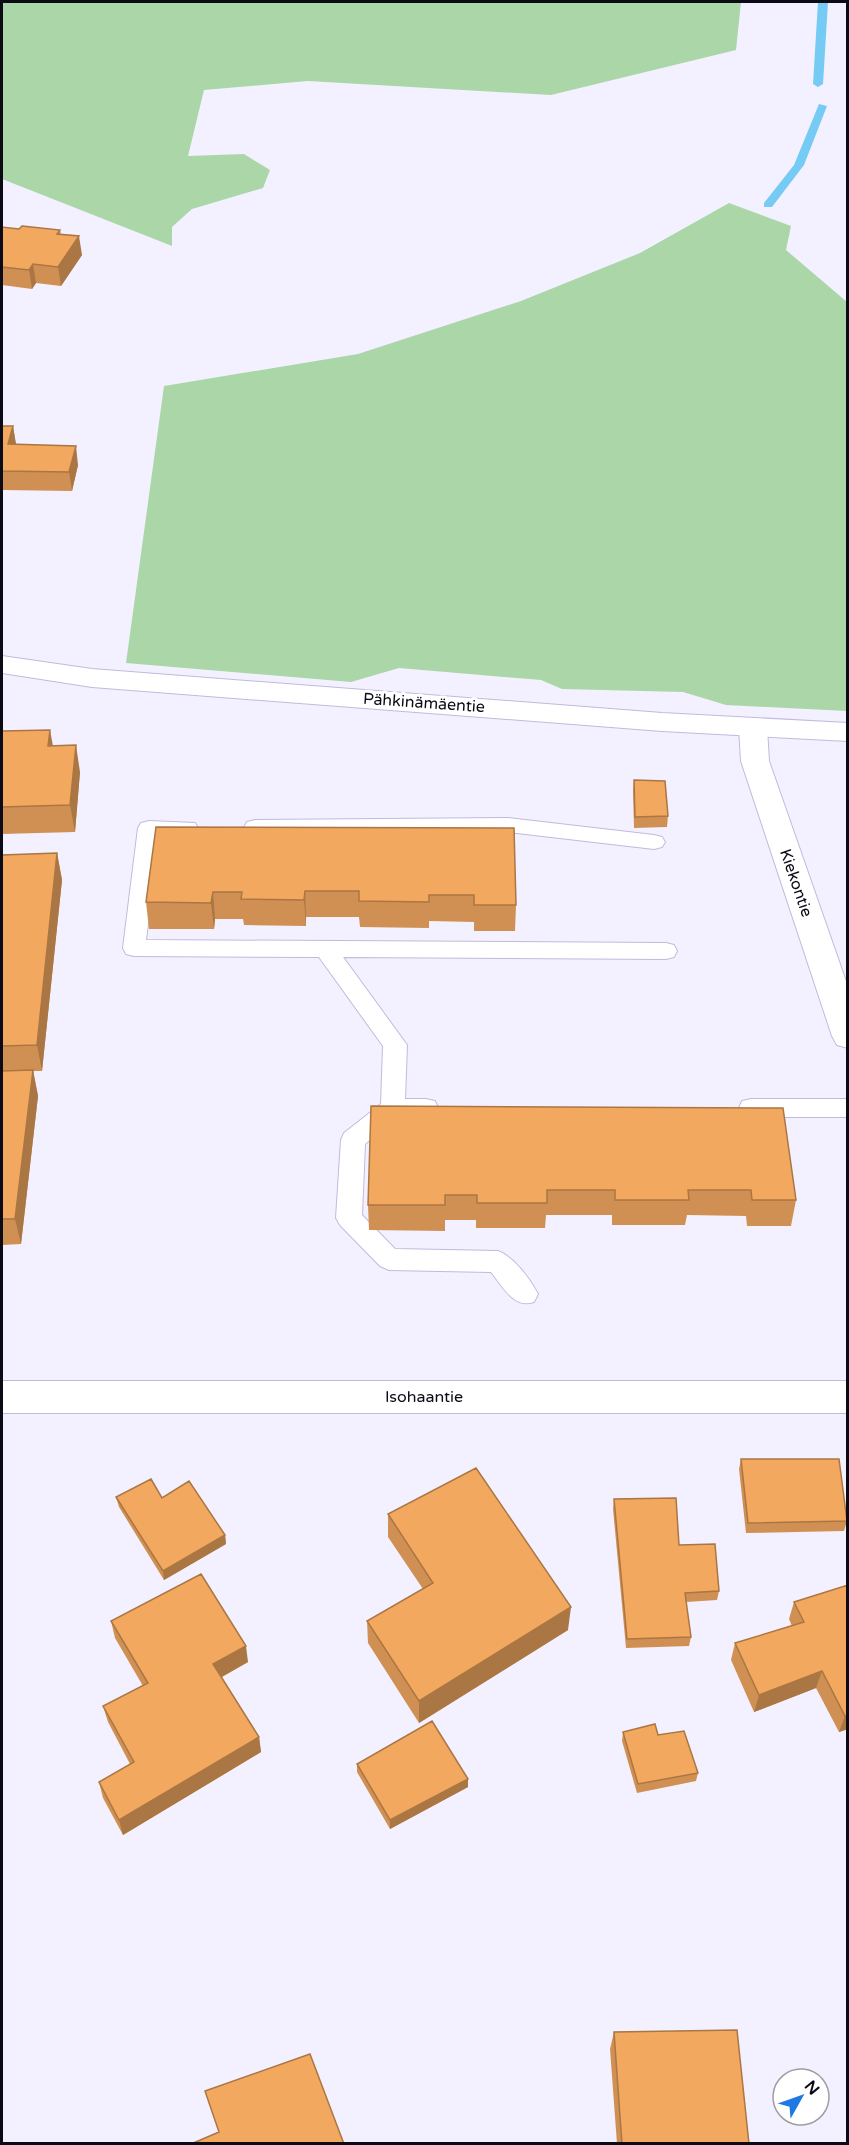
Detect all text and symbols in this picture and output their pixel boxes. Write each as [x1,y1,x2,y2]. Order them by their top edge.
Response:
street label: Pähkinämäentie [362,689,486,717]
street label: Kiekontie [775,846,817,920]
street label: Isohaantie [385,1387,463,1407]
north arrow [771,2067,831,2127]
text: N [800,2077,824,2099]

